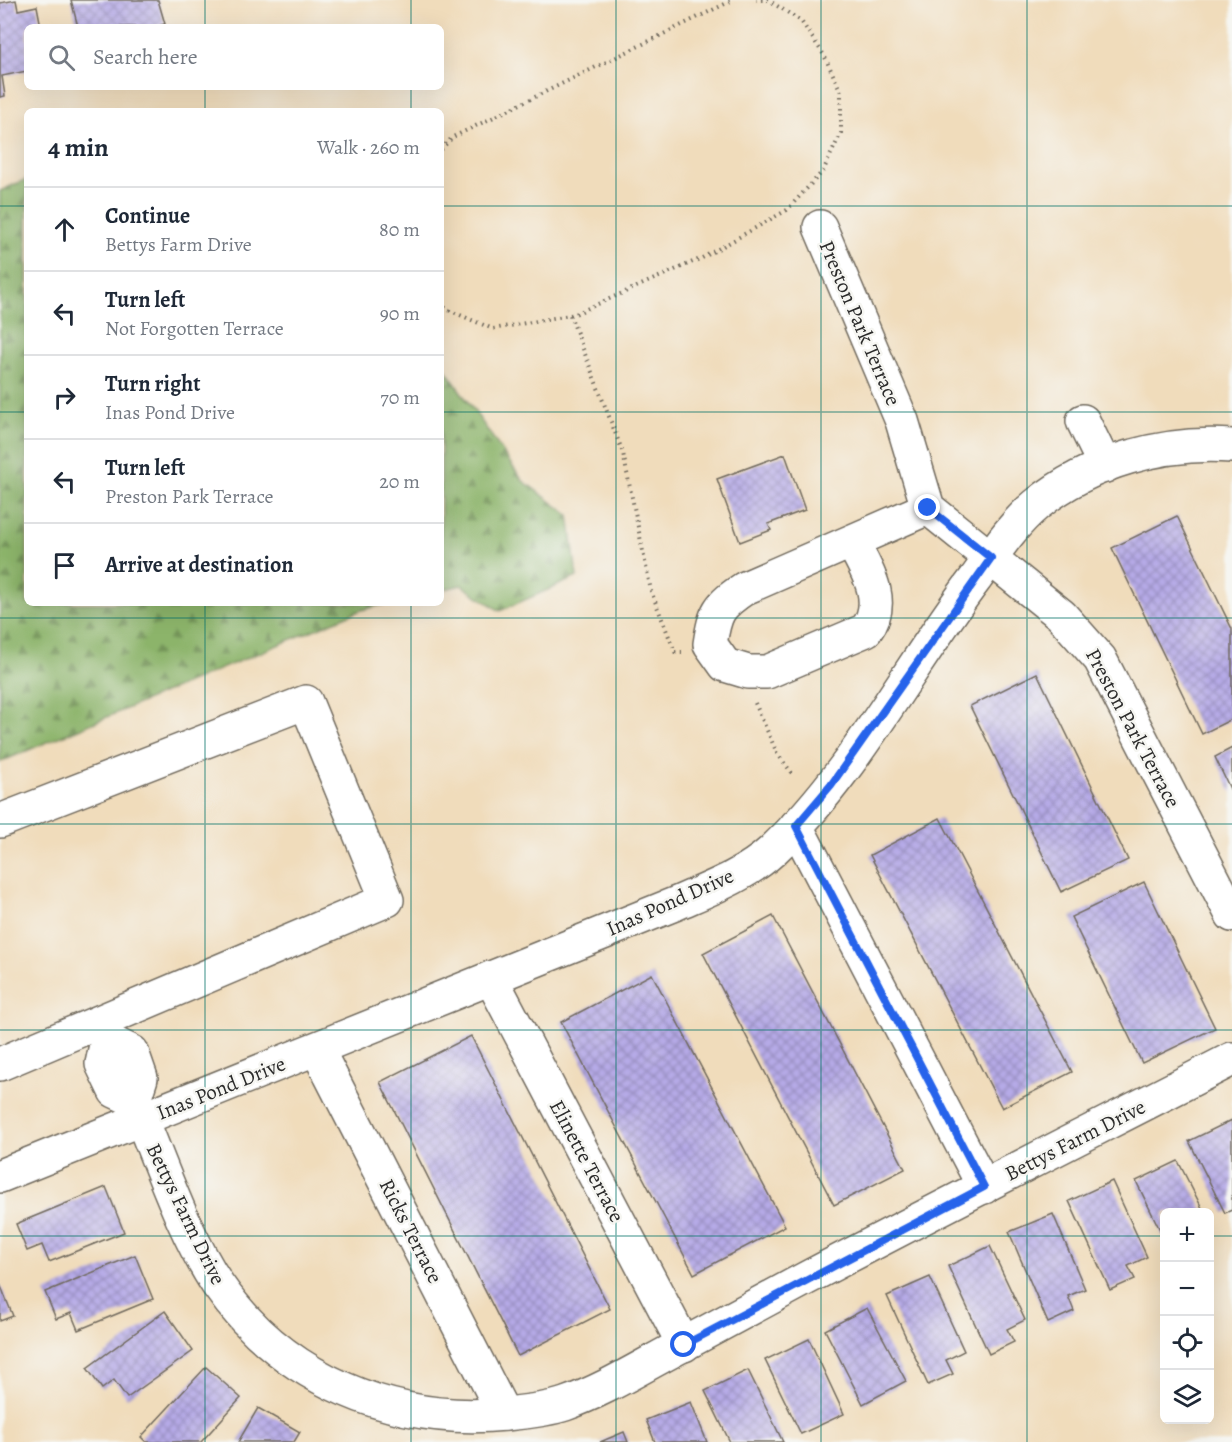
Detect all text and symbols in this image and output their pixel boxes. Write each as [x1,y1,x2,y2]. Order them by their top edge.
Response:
search box [24,24,444,90]
icon: search [45,41,78,74]
text: Search here [93,42,198,72]
text: 4 min [48,130,109,165]
text: Walk · 260 m [317,134,420,161]
text: Continue [105,201,190,231]
icon: ahead [48,213,81,246]
text: 80 m [379,216,420,243]
text: Bettys Farm Drive [105,231,252,258]
street label: Preston Park Terrace [813,236,907,410]
text: Turn left [105,285,185,315]
icon: left [48,297,81,330]
text: 90 m [380,300,420,327]
text: Not Forgotten Terrace [105,315,284,342]
text: Turn right [105,369,201,399]
icon: right [48,381,81,414]
text: 70 m [380,384,420,411]
text: Inas Pond Drive [105,399,235,426]
text: Turn left [105,453,185,483]
icon: left [48,465,81,498]
text: 20 m [379,468,420,495]
text: Preston Park Terrace [105,483,274,510]
route end [914,494,940,520]
icon: arrive [48,549,81,582]
text: Arrive at destination [105,550,294,580]
street label: Preston Park Terrace [1079,643,1187,813]
street label: Inas Pond Drive [602,861,738,943]
street label: Inas Pond Drive [153,1049,289,1127]
street label: Bettys Farm Drive [1000,1093,1150,1187]
street label: Elinette Terrace [543,1095,631,1227]
street label: Bettys Farm Drive [140,1139,232,1289]
street label: Ricks Terrace [373,1174,449,1288]
map controls [1160,1208,1214,1424]
button: + [1160,1208,1214,1262]
button: − [1160,1262,1214,1316]
button: locate [1160,1316,1214,1370]
route start [670,1331,696,1357]
button: layers [1160,1370,1214,1424]

